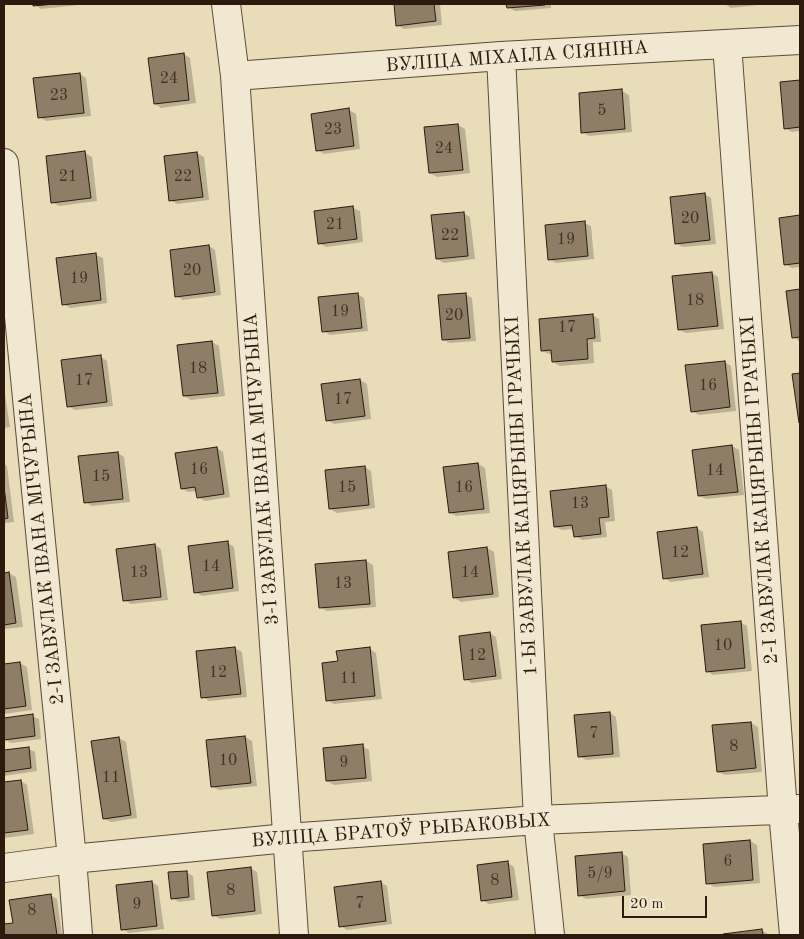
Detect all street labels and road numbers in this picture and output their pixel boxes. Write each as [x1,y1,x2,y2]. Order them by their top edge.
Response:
street label: ВУЛІЦА МІХАІЛА СІЯНІНА [385,36,649,78]
street label: 3-І ЗАВУЛАК ІВАНА МІЧУРЫНА [240,312,284,626]
street label: 1-Ы ЗАВУЛАК КАЦЯРЫНЫ ГРАЧЫХІ [501,315,543,677]
street label: 2-І ЗАВУЛАК КАЦЯРЫНЫ ГРАЧЫХІ [736,315,784,665]
street label: 2-І ЗАВУЛАК ІВАНА МІЧУРЫНА [14,392,70,706]
street label: ВУЛІЦА БРАТОЎ РЫБАКОВЫХ [251,809,551,853]

